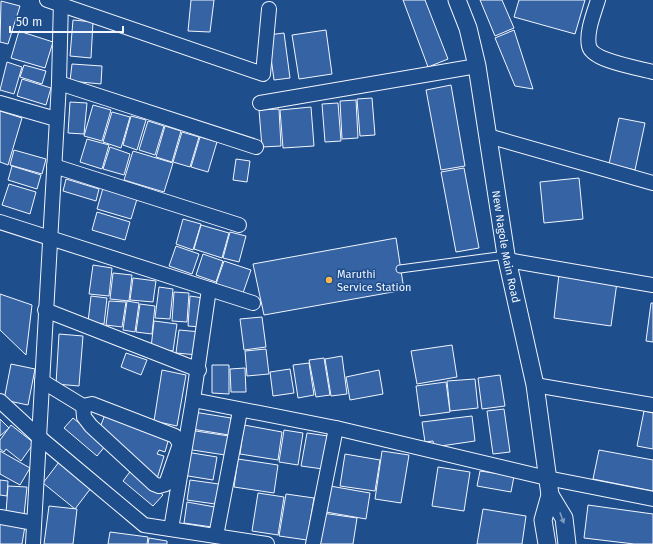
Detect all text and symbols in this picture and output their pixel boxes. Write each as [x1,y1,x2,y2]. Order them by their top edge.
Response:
scale bar [10,8,123,34]
text: 50 m [16,15,42,29]
street label: New Nagole Main Road [489,189,522,304]
place label: Maruthi Service Station [337,268,412,294]
marker: Maruthi Service Station [324,275,334,285]
one-way arrow [559,512,566,524]

